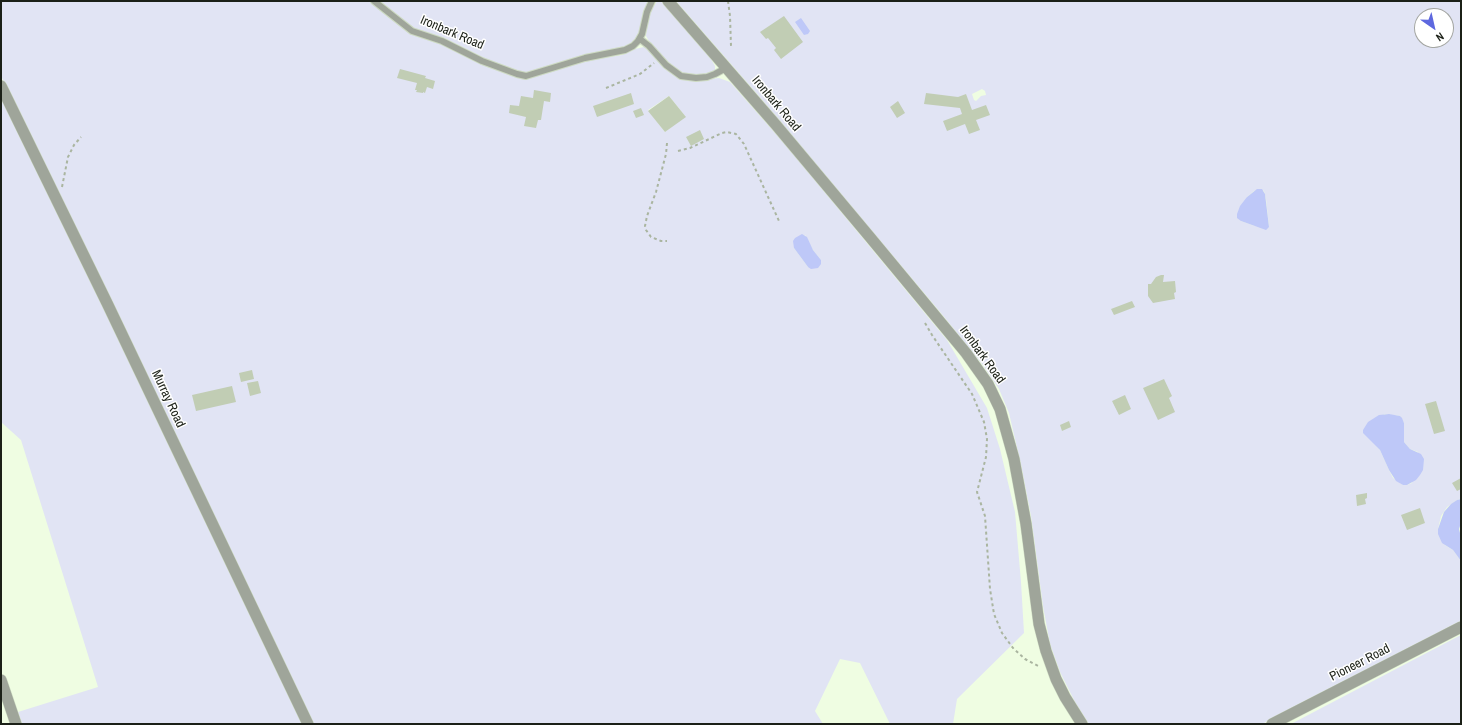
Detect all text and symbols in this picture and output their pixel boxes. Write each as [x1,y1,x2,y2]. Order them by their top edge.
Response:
north arrow [1414,8,1454,48]
street label: Ironbark Road [418,13,486,53]
text: N [1434,29,1447,45]
street label: Ironbark Road [748,73,804,135]
street label: Ironbark Road [956,323,1008,387]
street label: Murray Road [148,368,188,430]
street label: Pioneer Road [1327,641,1393,685]

